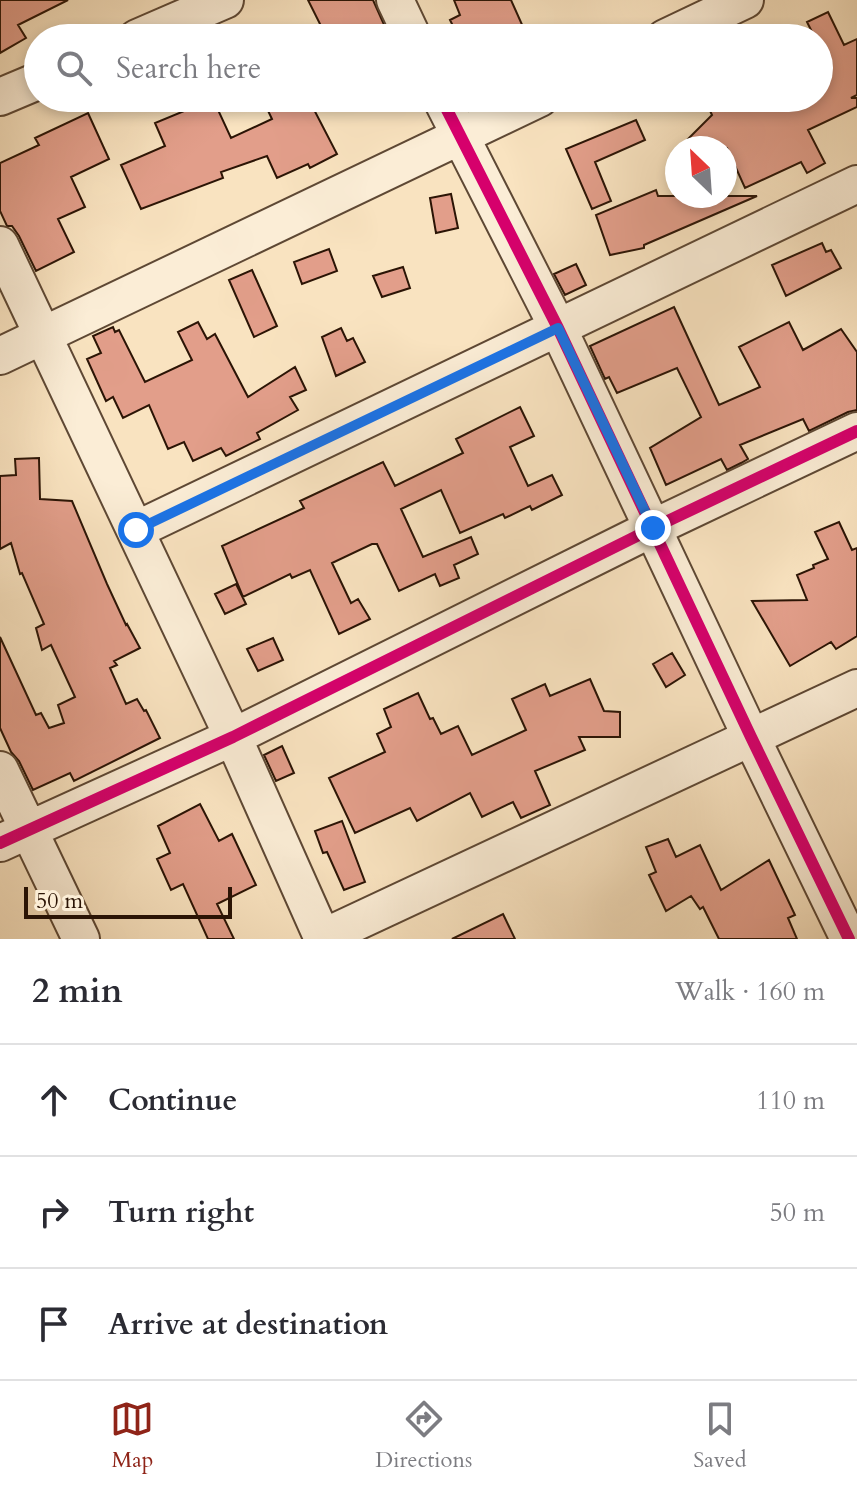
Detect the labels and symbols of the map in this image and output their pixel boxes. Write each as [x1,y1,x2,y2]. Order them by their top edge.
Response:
north arrow [665,136,737,208]
route end [635,510,671,546]
route start [118,512,154,548]
scale bar [24,883,232,919]

